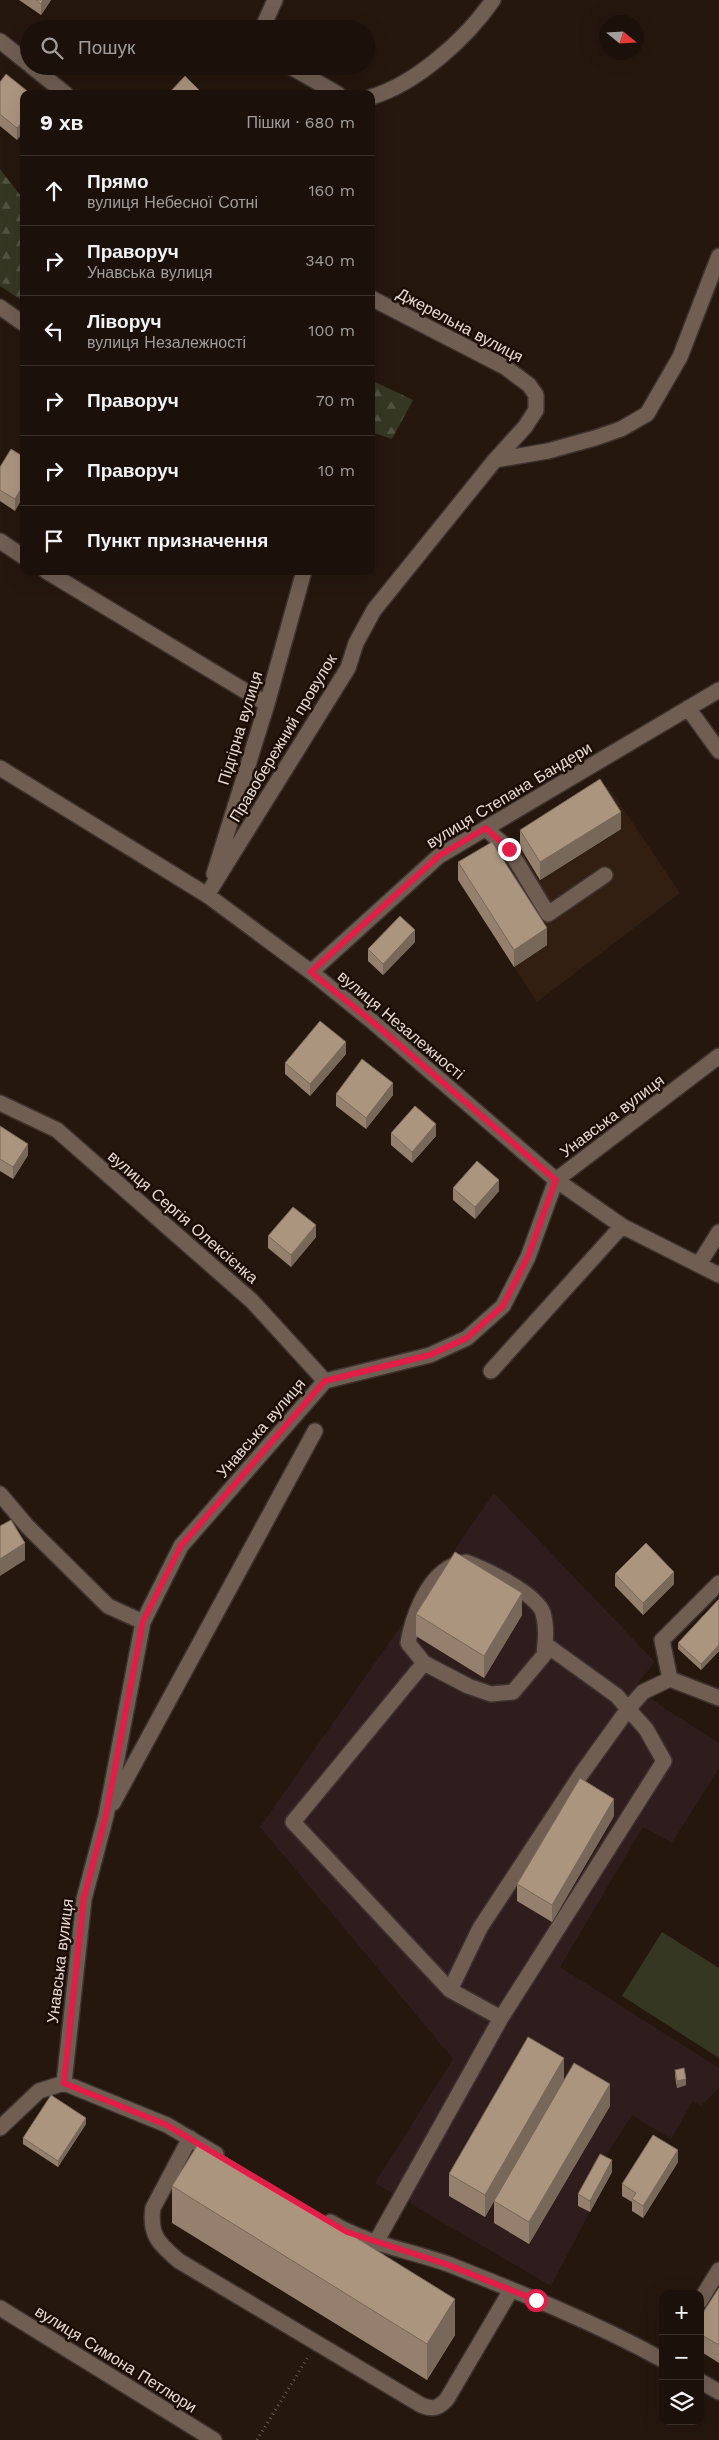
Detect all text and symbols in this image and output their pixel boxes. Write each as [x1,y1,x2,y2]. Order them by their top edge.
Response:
north arrow [599,15,644,60]
search box [20,20,375,75]
icon: search [38,34,66,62]
text: Пошук [78,36,135,59]
text: 9 хв [40,110,84,135]
text: Пішки · 680 m [246,113,355,132]
text: Прямо [87,170,149,193]
icon: ahead [40,177,68,205]
text: 160 m [308,181,355,200]
text: вулиця Небесної Сотні [87,193,258,212]
text: Праворуч [87,240,179,263]
icon: right [40,247,68,275]
text: 340 m [305,251,355,270]
text: Унавська вулиця [87,263,212,282]
street label: Джерельна вулиця [394,284,526,366]
text: Ліворуч [87,310,162,333]
icon: left [40,317,68,345]
text: 100 m [308,321,355,340]
text: вулиця Незалежності [87,333,246,352]
icon: right [40,387,68,415]
text: Праворуч [87,389,179,412]
text: 70 m [316,391,355,410]
icon: right [40,457,68,485]
text: Праворуч [87,459,179,482]
text: 10 m [318,461,355,480]
icon: arrive [40,527,68,555]
text: Пункт призначення [87,529,268,552]
street label: Правобережний провулок [225,650,341,825]
street label: Підгірна вулиця [214,669,266,787]
street label: вулиця Степана Бандери [423,738,595,852]
route end [498,838,521,861]
street label: вулиця Незалежності [334,967,468,1083]
street label: Унавська вулиця [556,1071,668,1161]
street label: вулиця Сергія Олексієнка [104,1147,262,1287]
street label: Унавська вулиця [213,1374,309,1482]
street label: Унавська вулиця [43,1898,77,2024]
route start [525,2289,548,2312]
map controls [659,2290,704,2425]
button: + [659,2290,704,2335]
street label: вулиця Симона Петлюри [32,2301,200,2417]
button: − [659,2335,704,2380]
button: layers [659,2380,704,2425]

